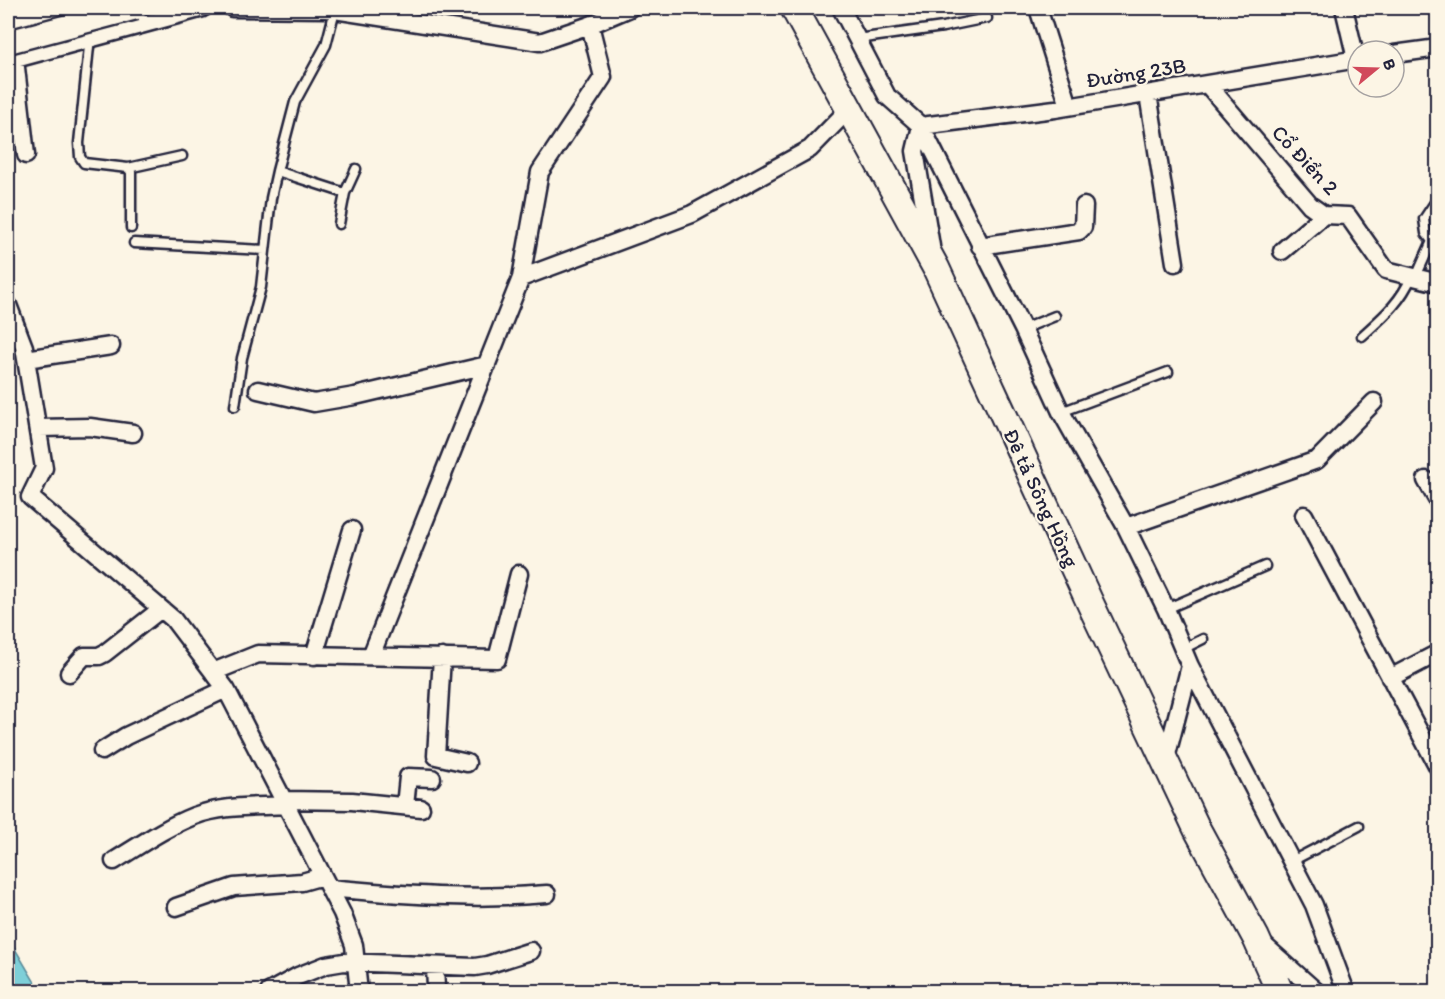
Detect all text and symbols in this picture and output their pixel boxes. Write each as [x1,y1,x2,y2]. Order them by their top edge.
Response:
north arrow [1346,39,1406,99]
street label: Đường 23B [1084,52,1188,93]
text: B [1379,56,1401,73]
street label: Cổ Điển 2 [1267,120,1344,200]
street label: Đê tả Sông Hồng [998,424,1085,571]

